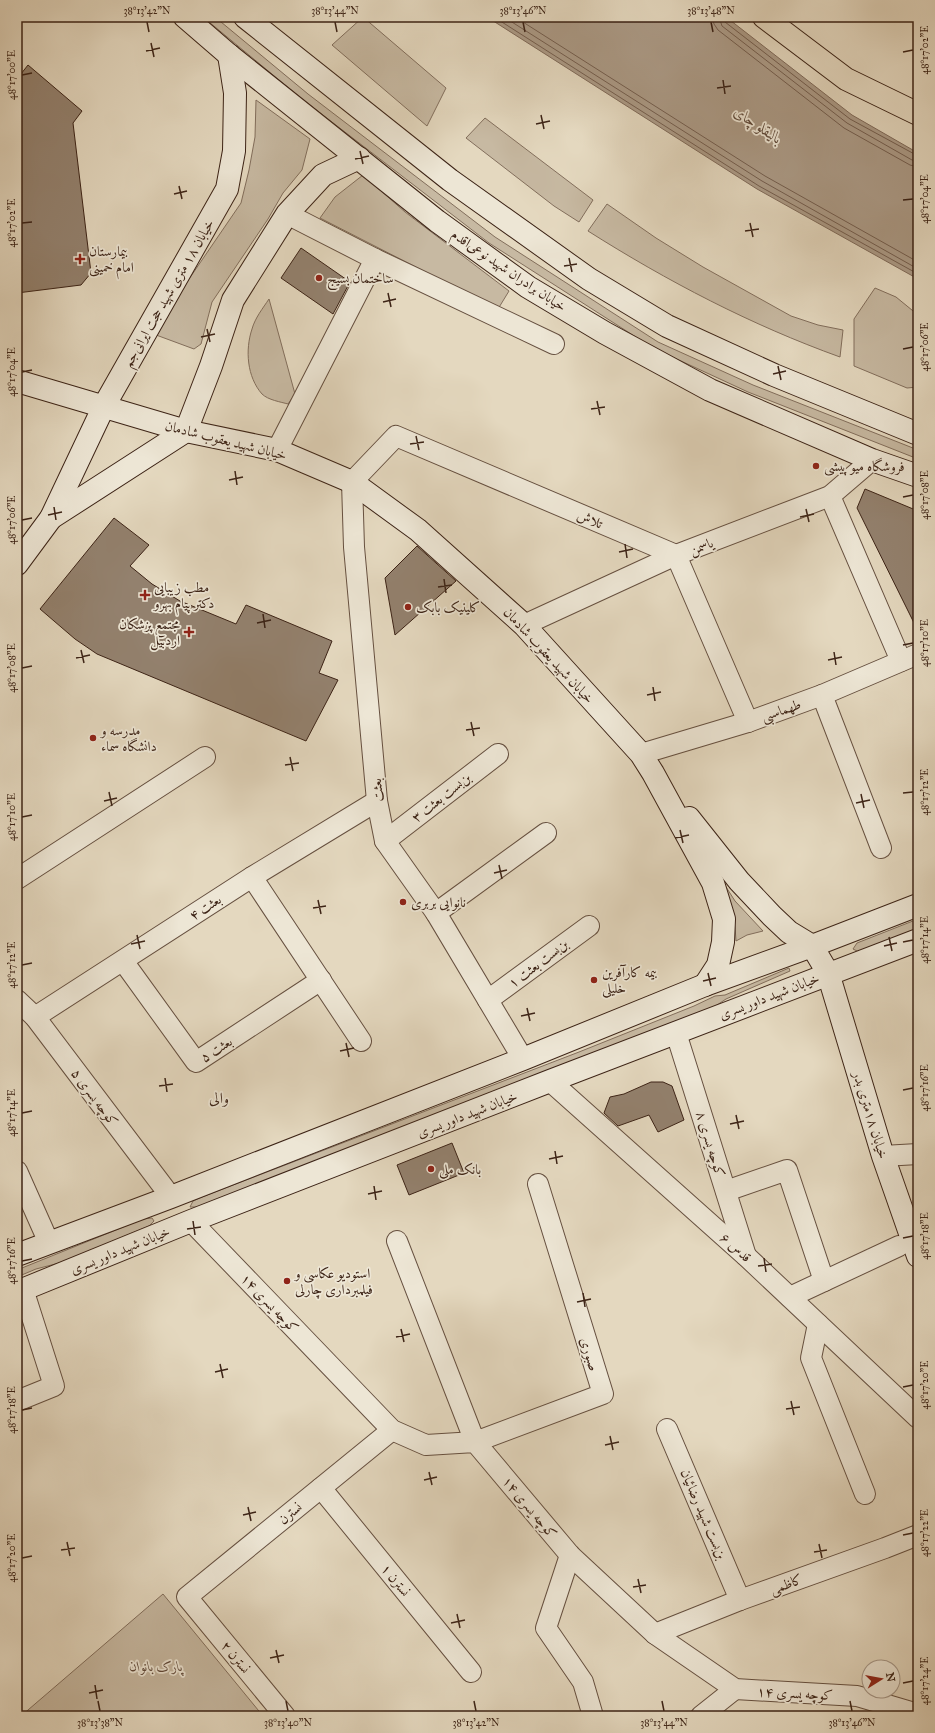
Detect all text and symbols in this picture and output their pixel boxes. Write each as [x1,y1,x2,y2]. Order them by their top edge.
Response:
text: 38°13'42"N [123,5,171,17]
text: 38°13'44"N [311,5,359,17]
text: 38°13'46"N [499,5,547,17]
text: 38°13'48"N [687,5,735,17]
text: 48°17'02"E [919,26,931,74]
text: 48°17'00"E [6,50,18,100]
water label: بالیقلو چای [729,102,786,149]
text: 48°17'04"E [919,174,931,224]
text: 48°17'02"E [6,199,18,247]
street label: خیابان ۱۸ متری شهید حجت ایرانی‌جم [119,216,222,373]
street label: خیابان برادران شهید نوعی‌اقدم [446,226,570,319]
place label: بیمارستان امام خمینی [89,243,134,280]
marker: بیمارستان امام خمینی [74,253,86,265]
place label: ساختمان بسیج [327,270,394,291]
marker: ساختمان بسیج [314,273,324,283]
text: 48°17'06"E [919,322,931,372]
text: 48°17'04"E [6,347,18,397]
street label: خیابان شهید یعقوب شادمان [163,417,289,465]
place label: فروشگاه میو پیشی [824,457,905,476]
marker: فروشگاه میو پیشی [811,461,821,471]
text: 48°17'08"E [919,470,931,520]
text: 48°17'06"E [6,495,18,545]
street label: تلاش [574,507,606,533]
street label: یاسمن [687,534,717,560]
place label: مطب زیبایی دکتر پیام بهرو [152,579,214,616]
marker: مطب زیبایی دکتر پیام بهرو [139,589,151,601]
place label: کلینیک بابک [416,599,480,616]
marker: کلینیک بابک [403,602,413,612]
street label: خیابان شهید یعقوب شادمان [499,604,597,708]
place label: مجتمع پزشکان اردبیل [119,616,181,651]
text: 48°17'10"E [919,619,931,667]
marker: مجتمع پزشکان اردبیل [183,626,195,638]
text: 48°17'08"E [6,643,18,693]
street label: طهماسبی [759,696,804,728]
place label: مدرسه و دانشگاه سماء [99,722,157,755]
marker: مدرسه و دانشگاه سماء [88,733,98,743]
street label: بن‌بست بعثت ۳ [408,769,475,826]
text: 48°17'12"E [919,769,931,816]
street label: بعثت [368,777,387,803]
text: 48°17'10"E [6,793,18,841]
street label: بعثت ۴ [186,891,225,924]
place label: نانوایی بربری [411,894,466,912]
marker: نانوایی بربری [398,897,408,907]
text: 48°17'14"E [919,916,931,964]
street label: بن‌بست بعثت ۱ [505,935,572,991]
text: 48°17'12"E [6,942,18,989]
place label: بیمه کارآفرین خلیلی [602,964,658,998]
street label: خیابان شهید داور یسری [717,970,822,1024]
marker: بیمه کارآفرین خلیلی [589,975,599,985]
street label: بعثت ۵ [197,1033,236,1066]
text: 48°17'16"E [919,1064,931,1112]
street label: کوچه یسری ۵ [67,1065,122,1130]
street label: خیابان ۱۸متری بدر [849,1067,892,1161]
street label: خیابان شهید داور یسری [415,1088,520,1142]
text: 48°17'14"E [6,1089,18,1137]
district label: والی [209,1089,229,1107]
street label: کوچه یسری ۸ [692,1109,729,1179]
place label: بانک ملی [439,1161,481,1179]
marker: بانک ملی [426,1164,436,1174]
text: 48°17'18"E [919,1212,931,1260]
street label: خیابان شهید داور یسری [68,1223,173,1279]
street label: قدس ۶ [717,1229,755,1266]
text: 48°17'16"E [6,1237,18,1285]
place label: استودیو عکاسی و فیلمبرداری چارلی [293,1265,373,1299]
street label: کوچه یسری ۱۴ [236,1270,302,1337]
marker: استودیو عکاسی و فیلمبرداری چارلی [282,1276,292,1286]
street label: صبوری [576,1335,603,1373]
text: 48°17'20"E [919,1361,931,1409]
text: 48°17'18"E [6,1386,18,1434]
street label: بن‌بست شهید رضائیان [676,1466,730,1563]
street label: کوچه یسری ۱۴ [498,1473,561,1542]
street label: نسترن [275,1499,306,1528]
text: 48°17'22"E [919,1509,931,1557]
text: 48°17'20"E [6,1534,18,1582]
street label: نسترن ۱ [377,1561,414,1600]
street label: کاظمی [768,1571,805,1599]
street label: نسترن ۲ [217,1638,254,1677]
text: 48°17'24"E [919,1657,931,1705]
park label: پارک بانوان [129,1658,184,1677]
north arrow [861,1659,901,1699]
text: N [883,1671,898,1684]
street label: کوچه یسری ۱۴ [757,1683,833,1705]
text: 38°13'38"N [77,1717,123,1729]
text: 38°13'40"N [264,1717,312,1729]
text: 38°13'42"N [452,1717,500,1729]
text: 38°13'44"N [640,1717,688,1729]
text: 38°13'46"N [828,1717,876,1729]

